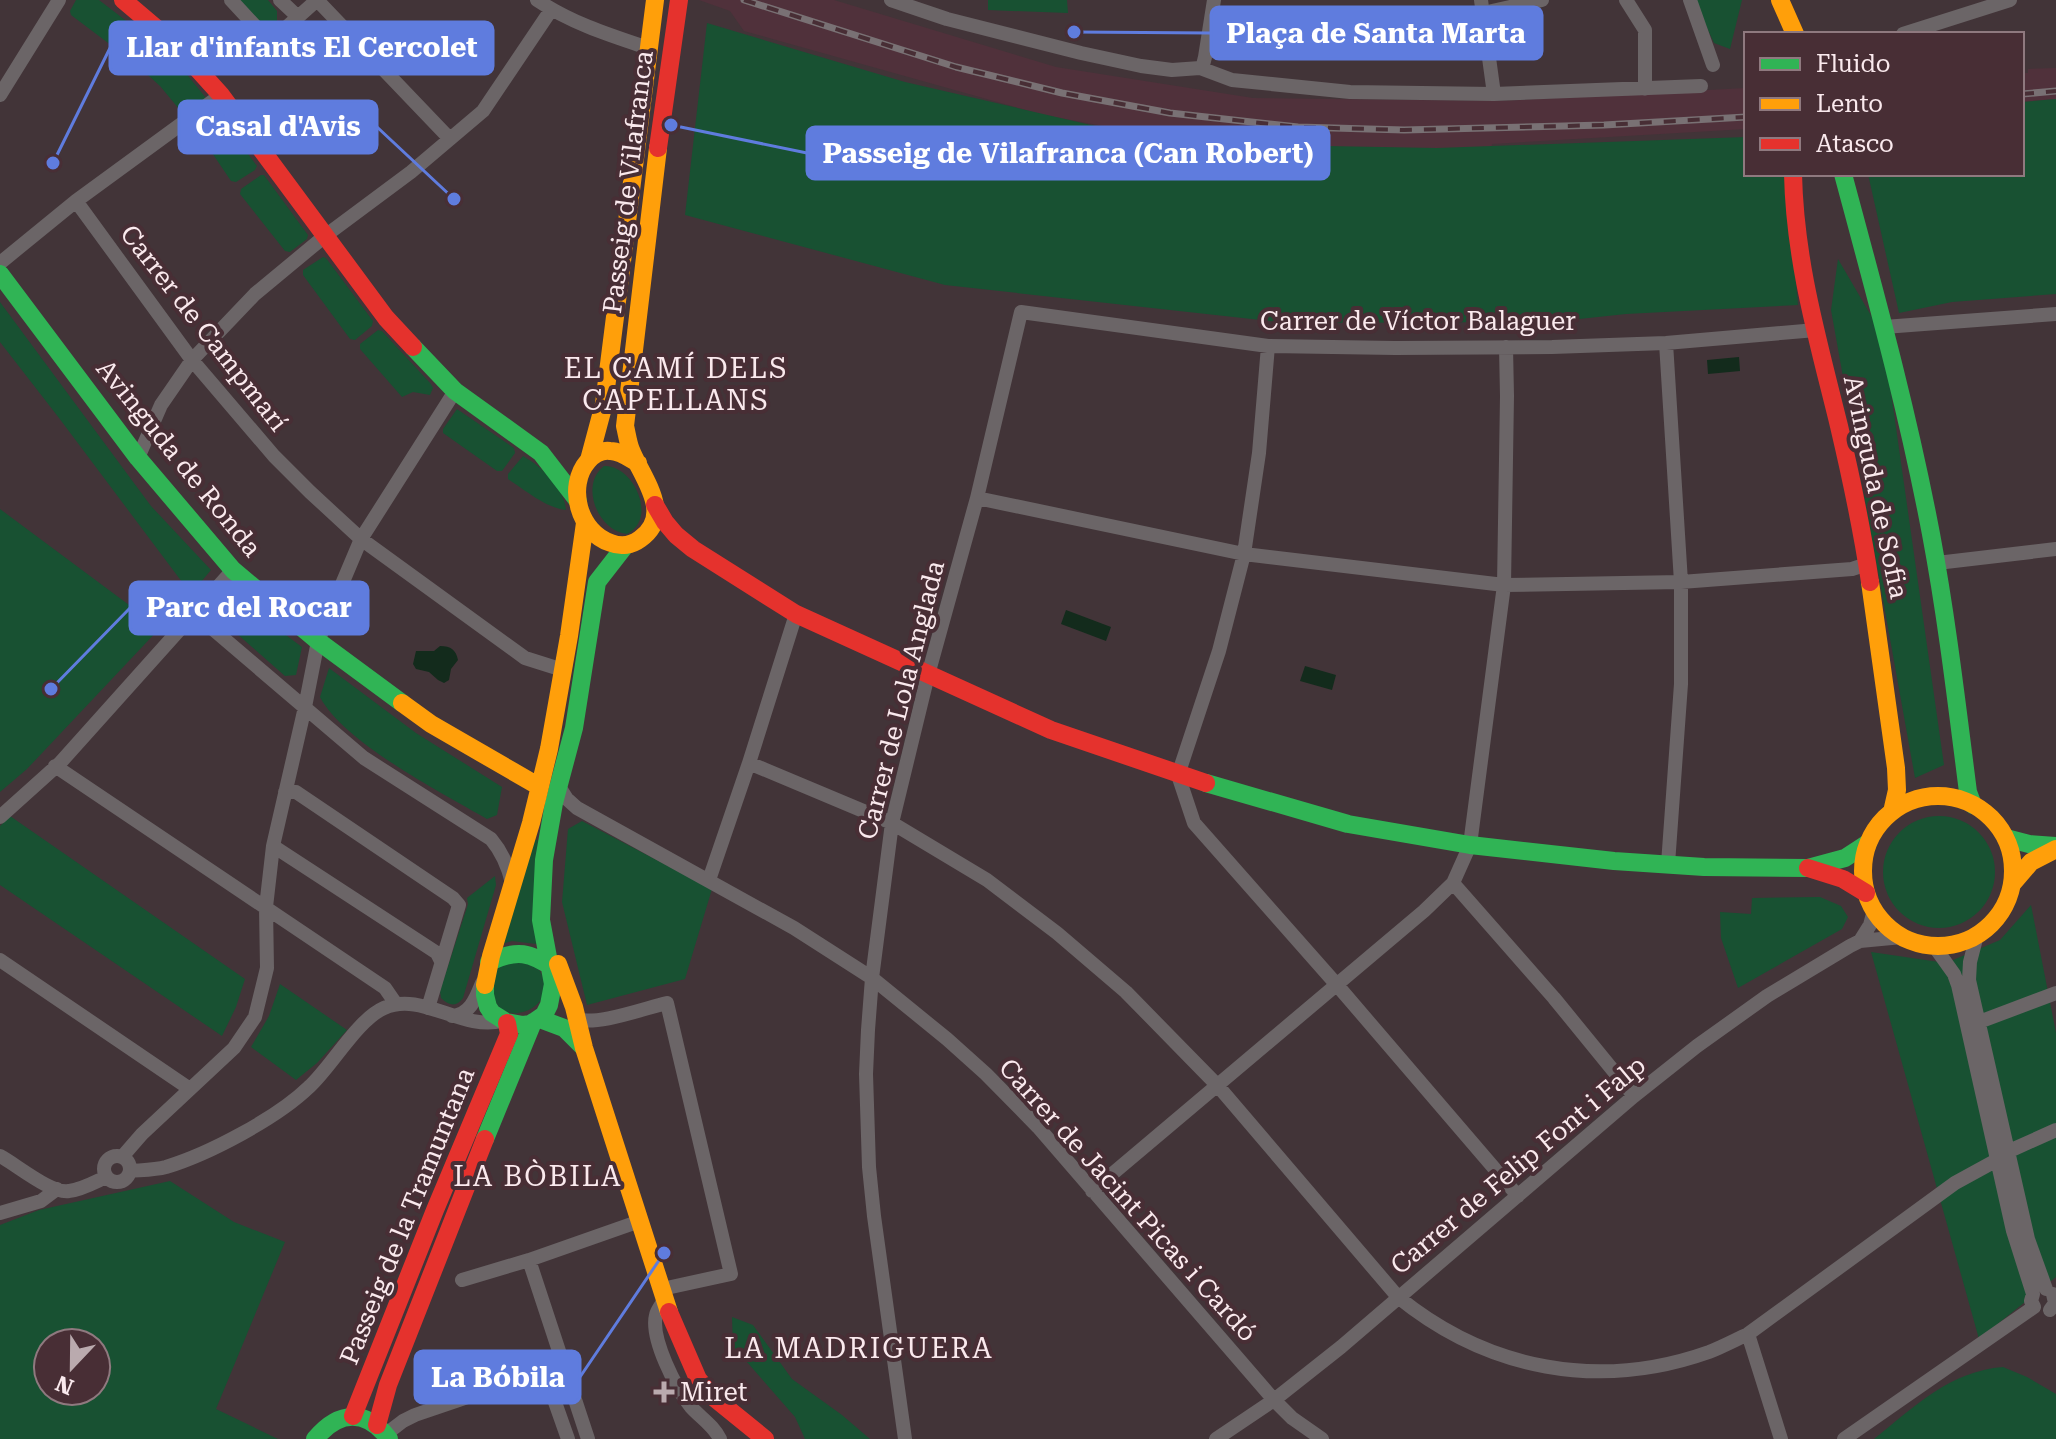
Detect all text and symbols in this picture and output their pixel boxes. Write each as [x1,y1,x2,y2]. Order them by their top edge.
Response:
callout: Plaça de Santa Marta [1211,7,1542,59]
text: Plaça de Santa Marta [1226,17,1526,50]
callout: Llar d'infants El Cercolet [110,22,493,74]
text: Llar d'infants El Cercolet [126,31,478,64]
legend [1744,32,2024,176]
street label: Passeig de Vilafranca [597,49,659,315]
text: Fluido [1816,50,1891,78]
text: Lento [1816,90,1883,118]
callout: Casal d'Avis [179,101,377,153]
text: Casal d'Avis [195,110,361,143]
callout: Passeig de Vilafranca (Can Robert) [807,127,1329,179]
text: Atasco [1816,130,1894,158]
text: Passeig de Vilafranca (Can Robert) [823,137,1313,170]
street label: Carrer de Campmarí [114,219,294,437]
street label: Carrer de Víctor Balaguer [1260,306,1576,336]
district label: EL CAMÍ DELS CAPELLANS [564,351,788,417]
street label: Avinguda de Ronda [90,354,268,562]
street label: Avinguda de Sofia [1838,373,1914,601]
street label: Carrer de Lola Anglada [852,558,950,842]
callout: Parc del Rocar [130,582,368,634]
text: Parc del Rocar [146,591,352,624]
street label: Carrer de Felip Font i Falp [1385,1050,1651,1280]
street label: Carrer de Jacint Picas i Cardó [993,1052,1263,1348]
street label: Passeig de la Tramuntana [334,1063,480,1369]
district label: LA BÒBILA [453,1159,623,1193]
north arrow [32,1327,112,1407]
district label: LA MADRIGUERA [724,1332,994,1365]
callout: La Bóbila [415,1351,580,1403]
text: La Bóbila [431,1361,565,1394]
text: N [52,1370,77,1400]
place label: Miret [680,1377,748,1407]
marker: Miret [655,1383,673,1401]

